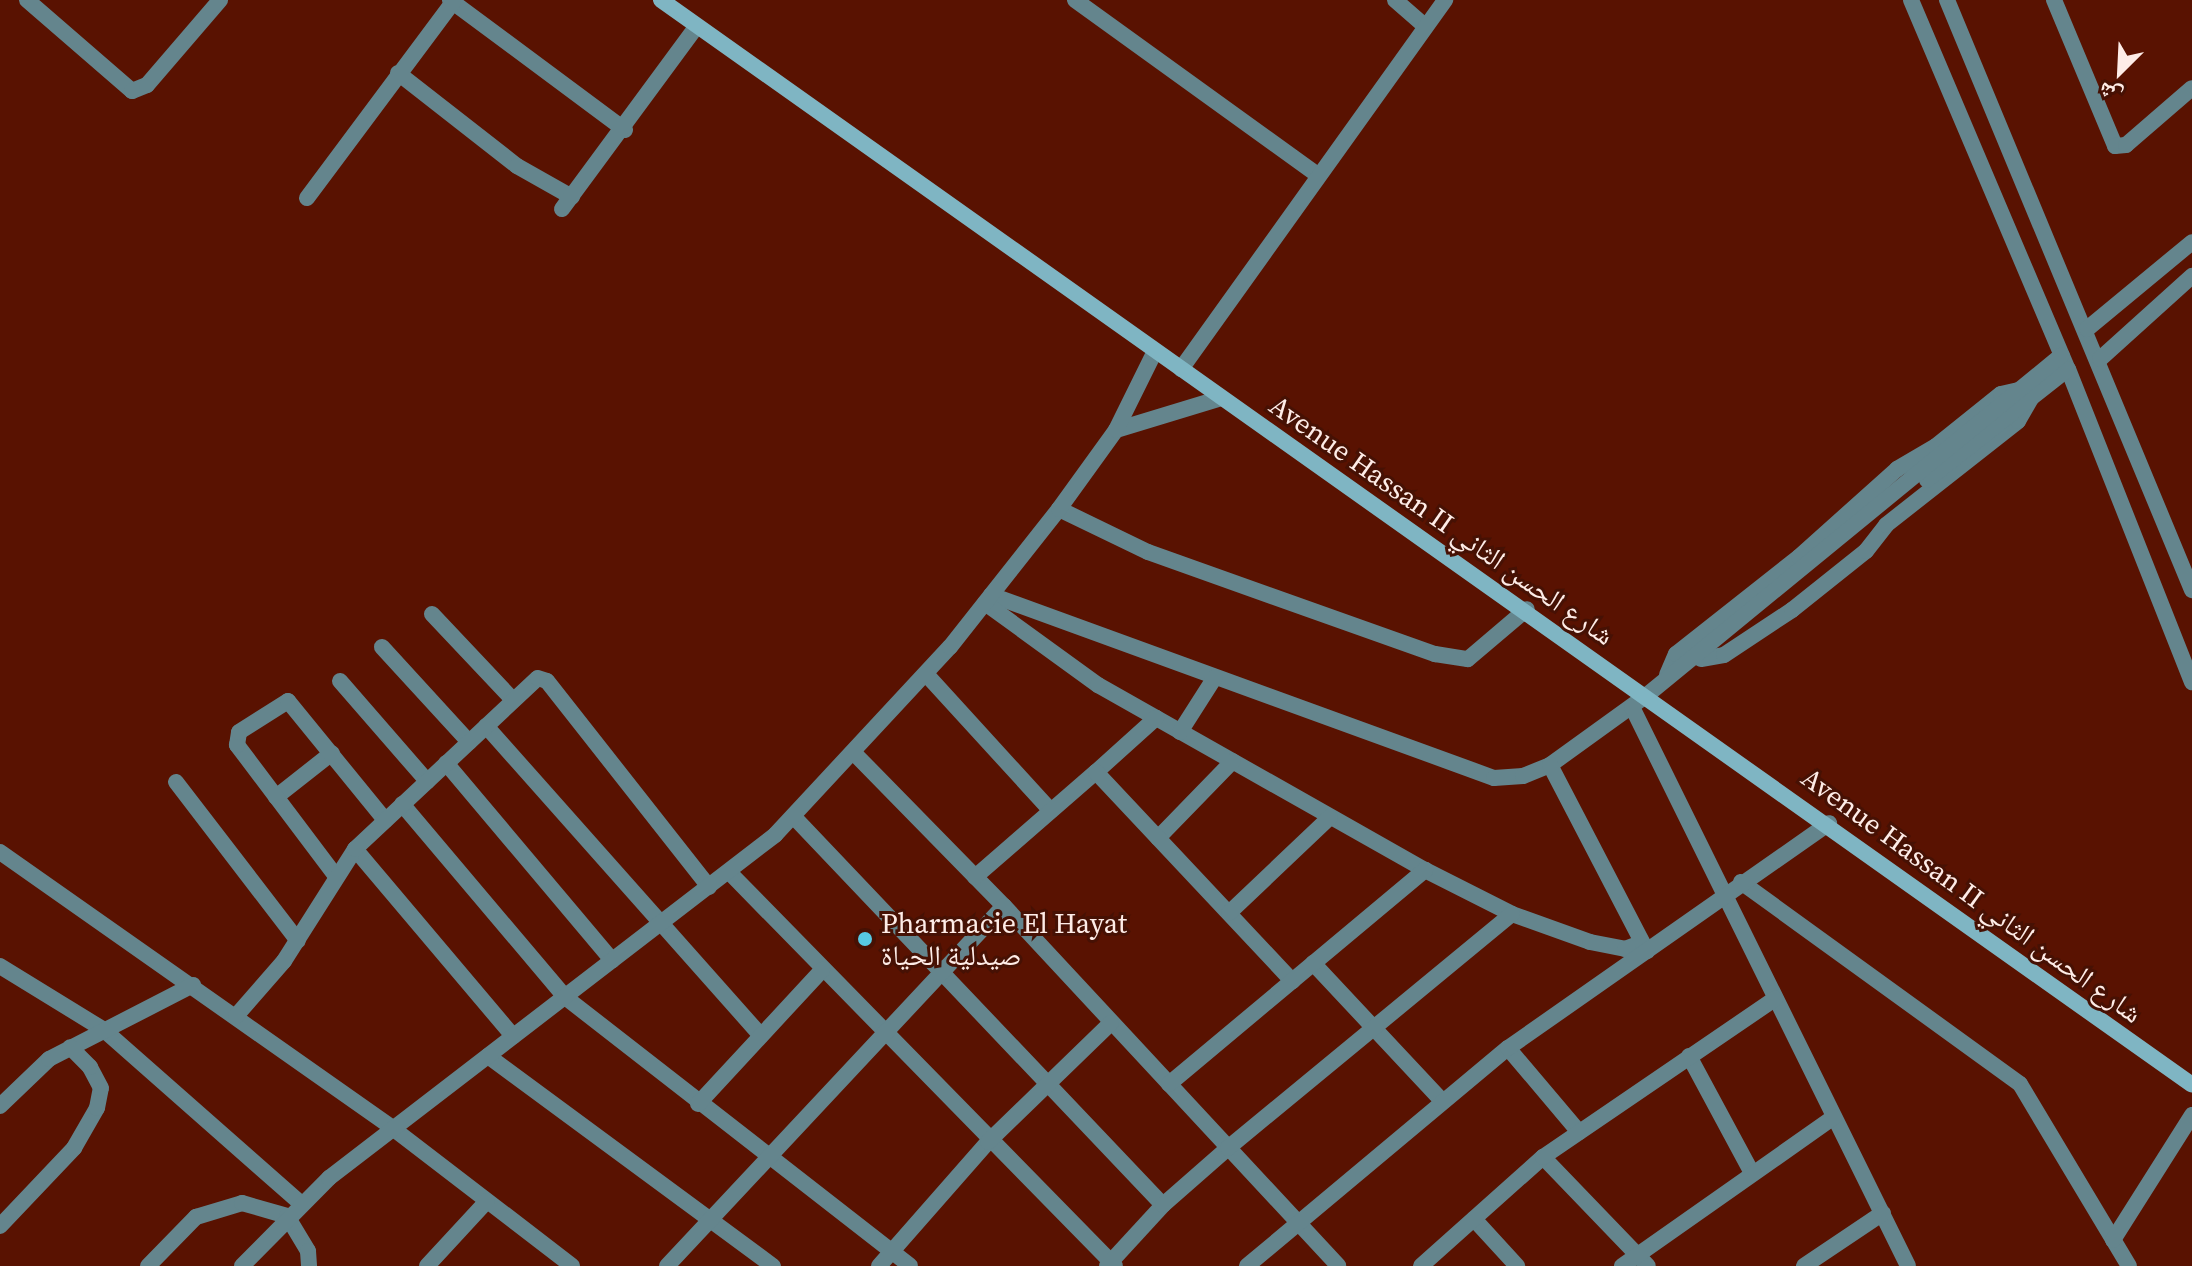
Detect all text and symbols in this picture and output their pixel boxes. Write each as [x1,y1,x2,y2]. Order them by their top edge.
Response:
north arrow [2080,32,2160,112]
text: ش [2093,75,2127,112]
street label: Avenue Hassan II شارع الحسن الثاني [1263,388,1621,652]
street label: Avenue Hassan II شارع الحسن الثاني [1795,760,2149,1030]
place label: Pharmacie El Hayat صيدلية الحياة [881,906,1127,972]
marker: Pharmacie El Hayat صيدلية الحياة [856,930,874,948]

